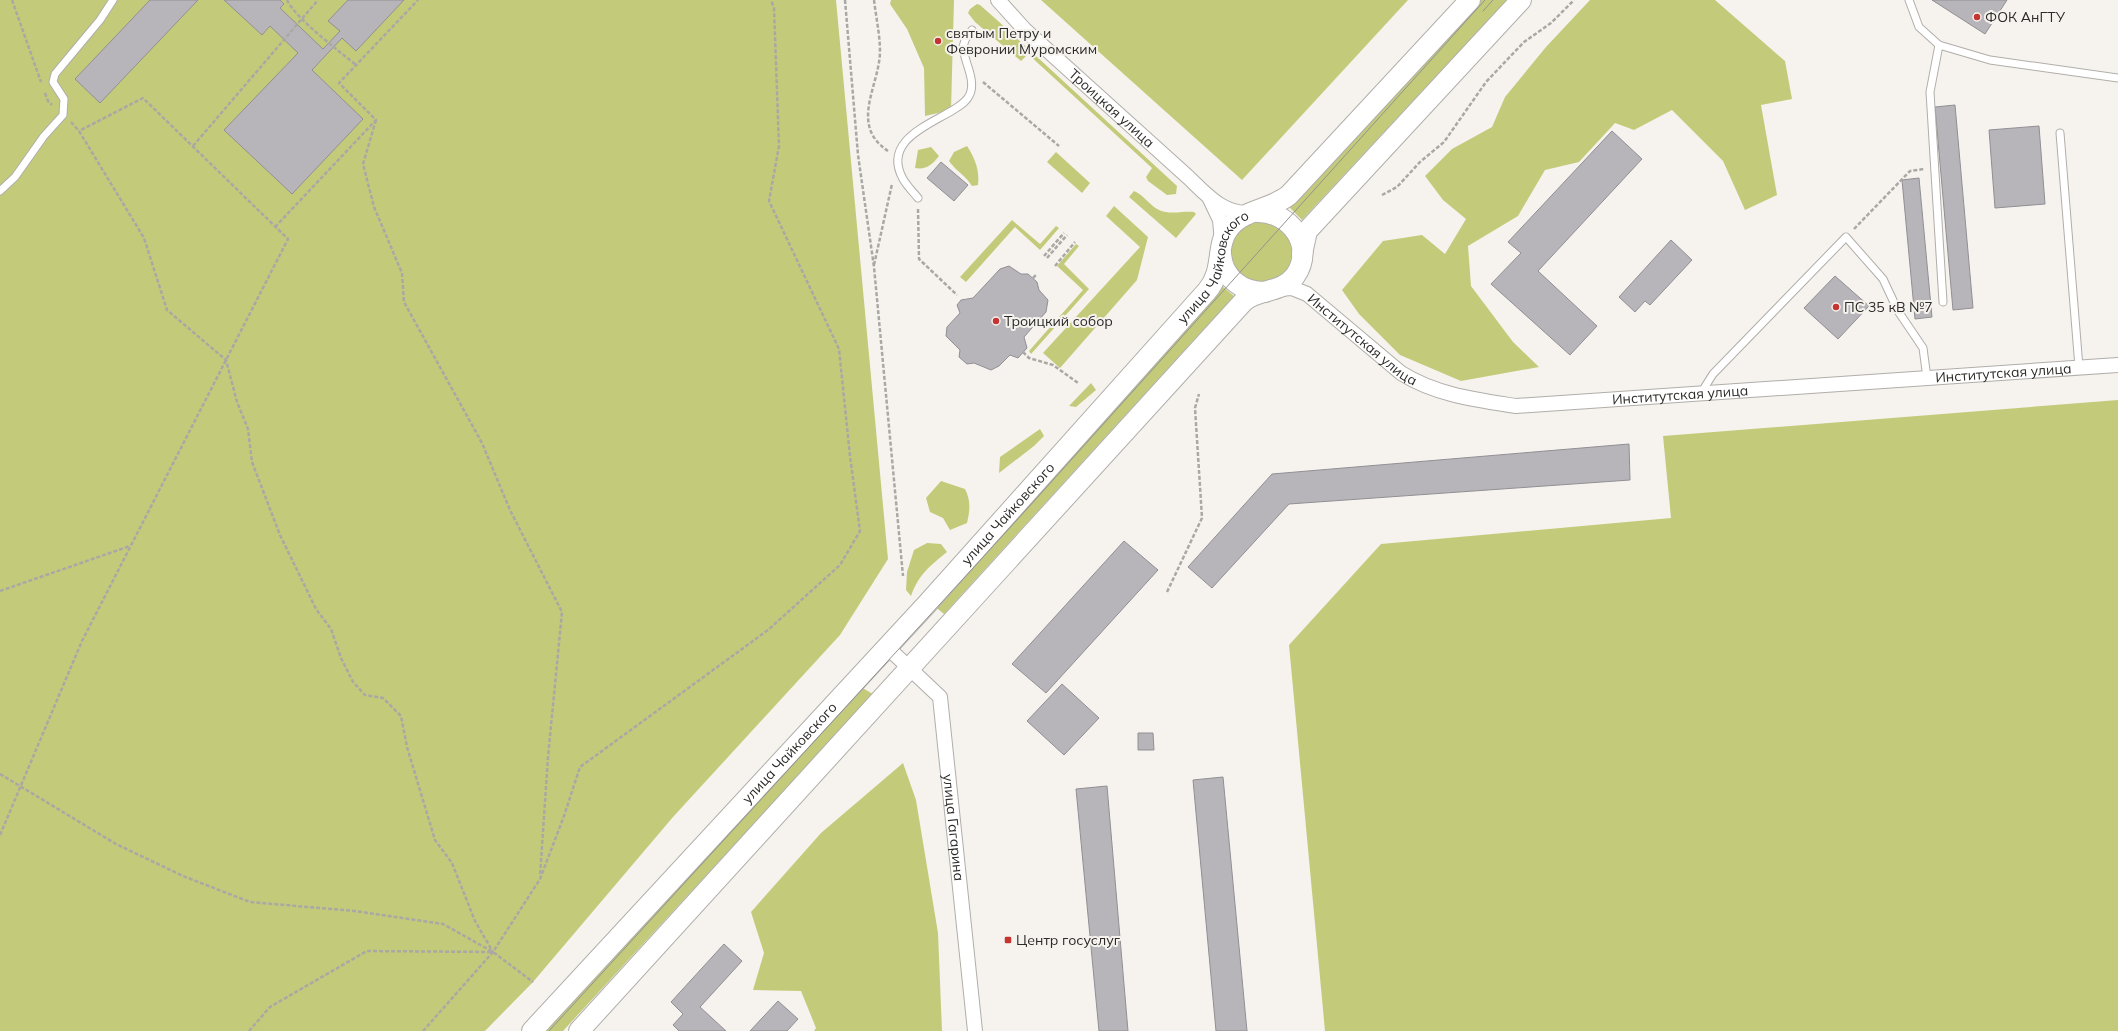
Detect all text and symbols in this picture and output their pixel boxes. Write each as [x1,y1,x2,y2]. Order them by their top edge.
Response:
place label: ФОК АнГТУ [1985,8,2066,26]
marker: ФОК АнГТУ [1972,12,1982,22]
place label: святым Петру и Февронии Муромским [946,24,1097,58]
marker: святым Петру и Февронии Муромским [933,36,943,46]
street label: Троицкая улица [1065,65,1158,151]
street label: улица Чайковского [1173,206,1252,327]
street label: Институтская улица [1304,289,1420,389]
place label: ПС 35 кВ №7 [1844,298,1933,316]
marker: ПС 35 кВ №7 [1831,302,1841,312]
place label: Троицкий собор [1004,312,1113,330]
marker: Троицкий собор [991,316,1001,326]
street label: Институтская улица [1935,359,2072,386]
street label: Институтская улица [1611,381,1749,408]
street label: улица Чайковского [957,458,1059,569]
street label: улица Чайковского [738,698,841,807]
street label: улица Гагарина [939,773,968,882]
place label: Центр госуслуг [1016,931,1121,949]
marker: Центр госуслуг [1003,935,1013,945]

